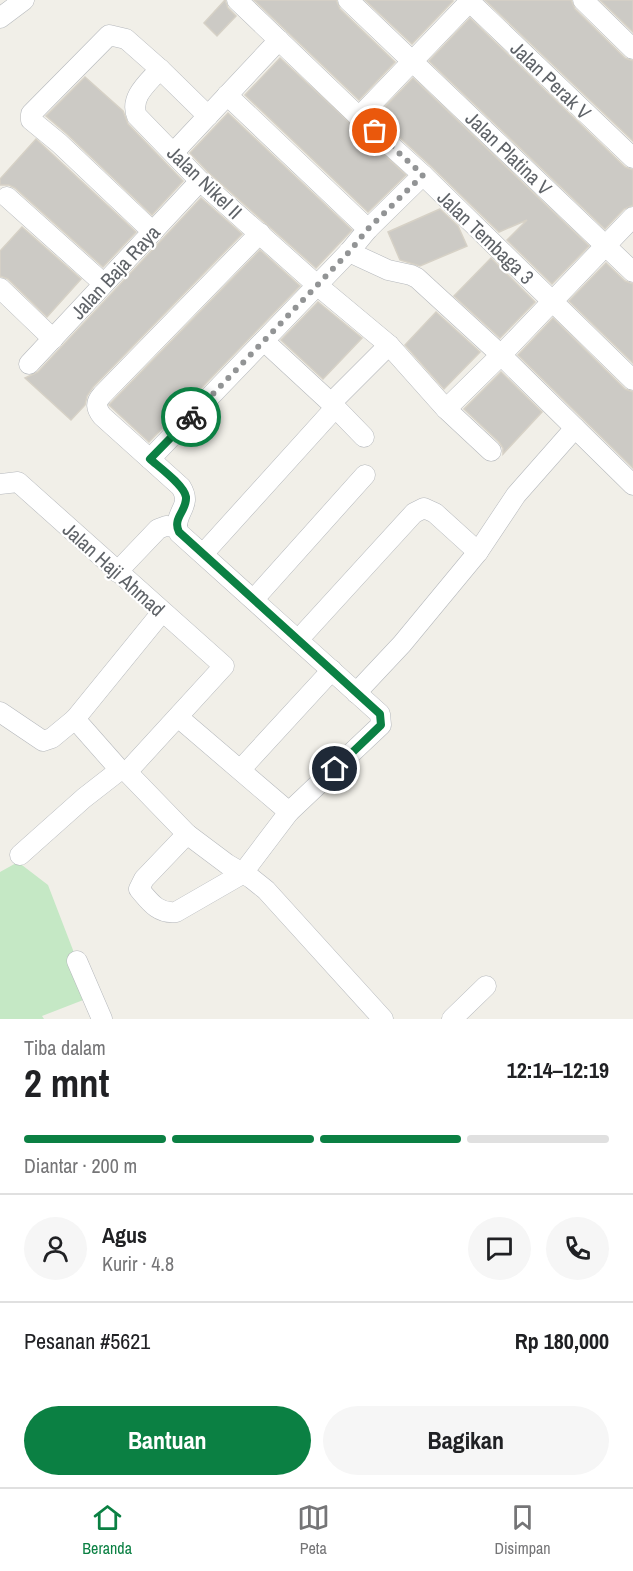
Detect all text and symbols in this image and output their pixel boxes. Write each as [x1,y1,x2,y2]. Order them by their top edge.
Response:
street label: Jalan Perak V [505,35,597,125]
pin [349,105,400,156]
street label: Jalan Platina V [460,105,558,201]
icon: bag [358,114,391,147]
street label: Jalan Nikel II [162,139,248,225]
street label: Jalan Tembaga 3 [432,184,540,290]
street label: Jalan Baja Raya [64,219,166,325]
courier [161,387,221,447]
icon: bike [175,401,208,434]
street label: Jalan Haji Ahmad [57,516,171,622]
pin [309,743,360,794]
icon: home [318,752,351,785]
text: Tiba dalam [24,1034,106,1061]
text: 12:14–12:19 [507,1055,609,1085]
text: 2 mnt [24,1057,109,1109]
text: Diantar · 200 m [24,1152,137,1179]
button: person [24,1217,87,1280]
button: chat [468,1217,531,1280]
button: phone [546,1217,609,1280]
text: Agus [102,1220,147,1250]
text: Kurir · 4.8 [102,1250,174,1277]
text: Pesanan #5621 [24,1326,150,1356]
text: Rp 180,000 [515,1326,609,1356]
button: Bantuan [24,1406,311,1475]
button: Bagikan [323,1406,609,1475]
tab: Beranda [82,1501,132,1559]
tab: Peta [297,1501,330,1559]
tab: Disimpan [494,1501,551,1559]

